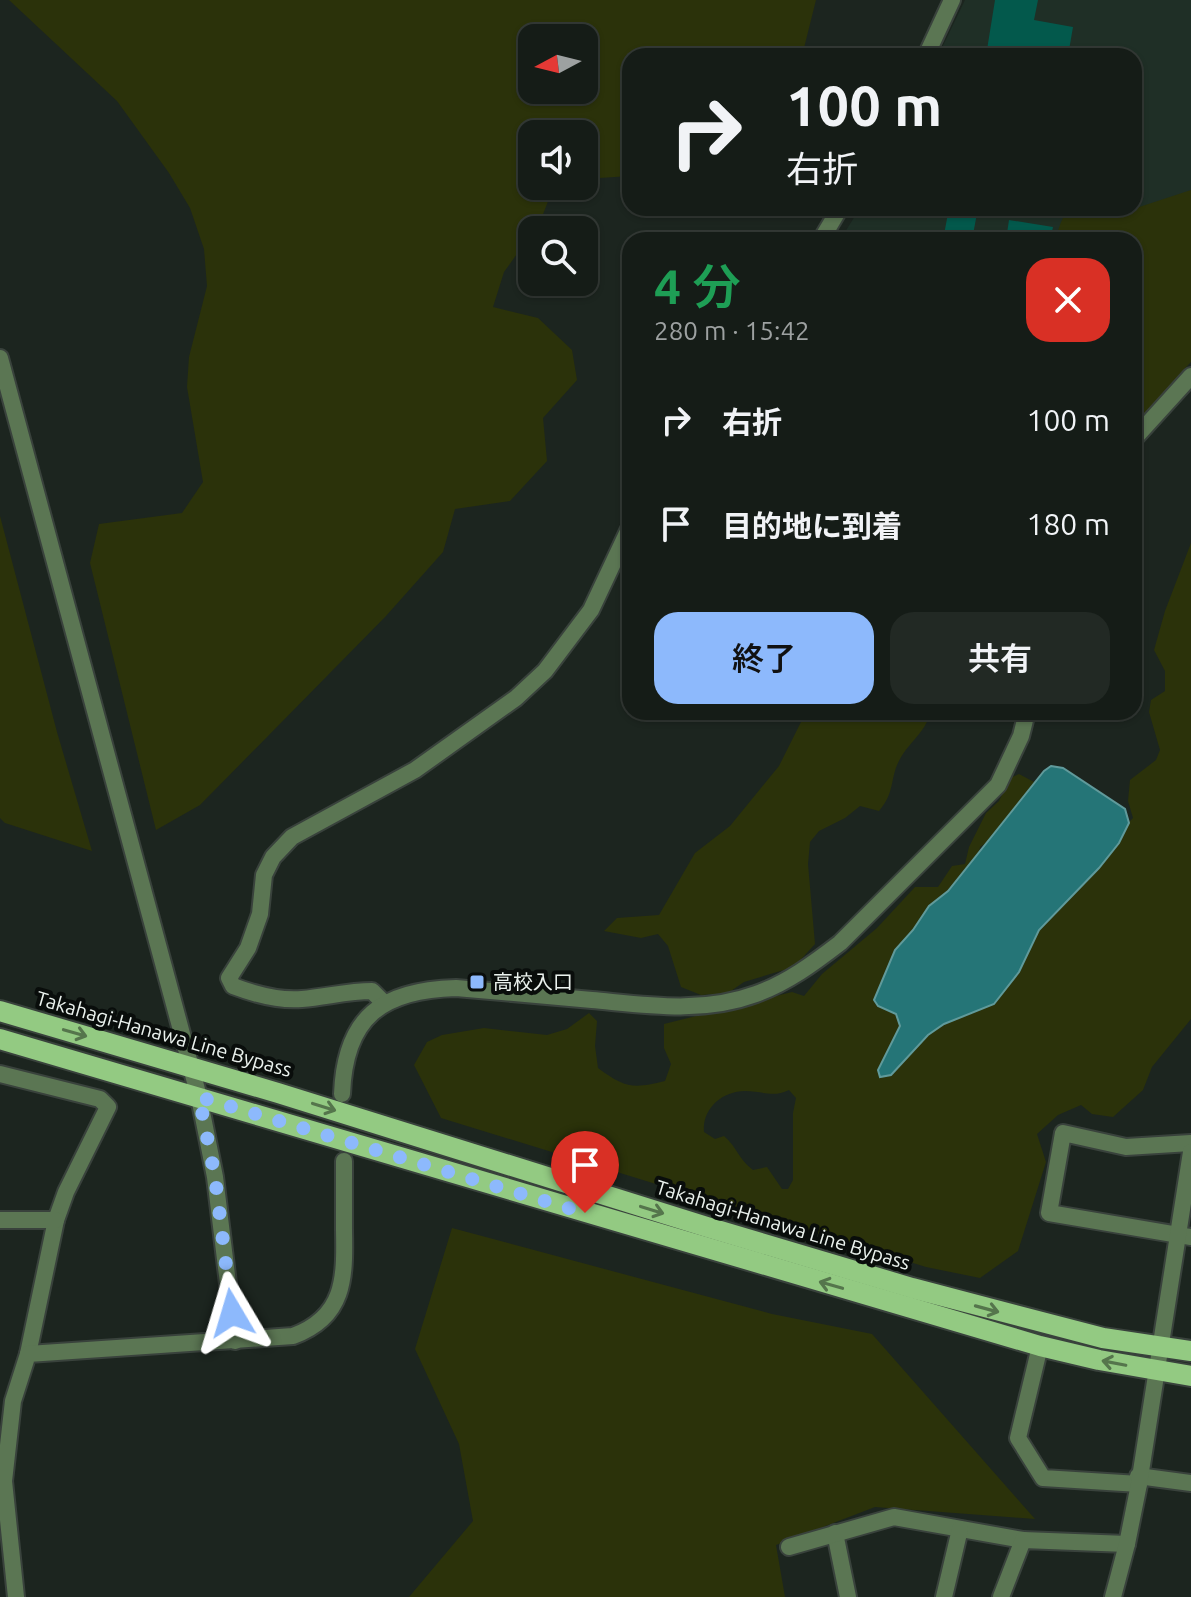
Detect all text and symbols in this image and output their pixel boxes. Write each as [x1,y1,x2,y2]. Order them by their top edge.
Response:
north arrow [518,24,598,104]
map controls [518,24,598,296]
text: 100 m [786,74,942,137]
icon: right [654,80,758,184]
button: sound [518,120,598,200]
text: 右折 [786,148,858,189]
button: search [518,216,598,296]
button: close [1026,258,1110,342]
text: 4 分 [654,259,740,313]
text: 280 m · 15:42 [654,316,810,345]
icon: right [654,398,698,442]
text: 100 m [1026,403,1110,437]
text: 右折 [722,405,782,439]
icon: arrive [654,502,698,546]
text: 180 m [1026,507,1110,541]
text: 目的地に到着 [722,509,902,543]
button: 終了 [654,612,874,704]
button: 共有 [890,612,1110,704]
place label: 高校入口 [493,970,573,993]
marker: 高校入口 [468,973,486,991]
street label: Takahagi-Hanawa Line Bypass [34,986,295,1081]
one-way arrow [61,1026,87,1041]
one-way arrow [311,1101,336,1115]
pin [551,1131,619,1213]
icon: arrive [563,1143,607,1187]
street label: Takahagi-Hanawa Line Bypass [653,1175,913,1274]
one-way arrow [639,1203,665,1218]
position arrow [190,1271,274,1355]
one-way arrow [818,1277,844,1292]
one-way arrow [973,1302,999,1317]
one-way arrow [1102,1354,1127,1369]

